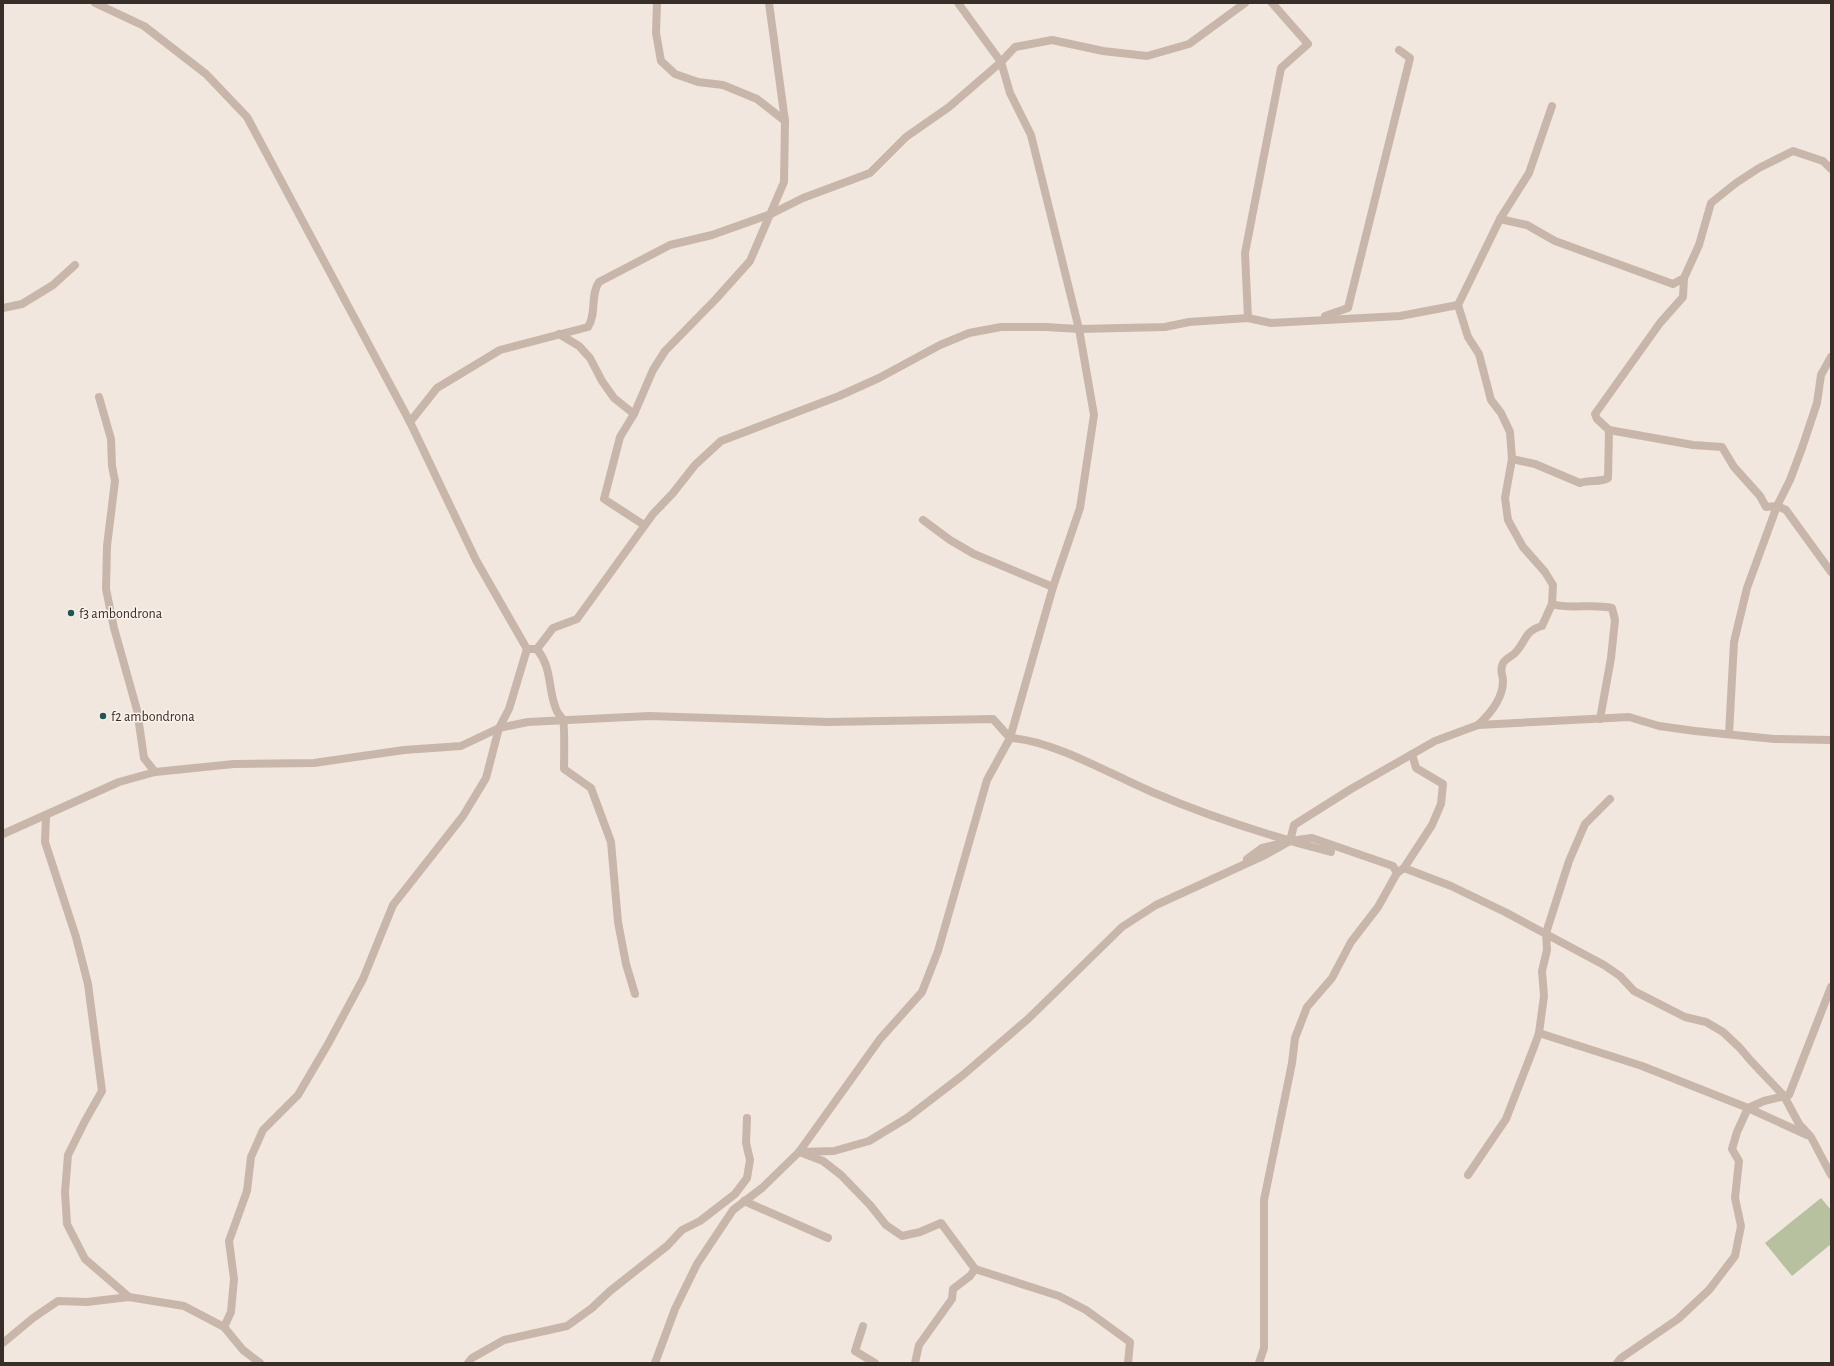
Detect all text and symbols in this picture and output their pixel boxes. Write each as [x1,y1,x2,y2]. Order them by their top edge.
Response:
place label: f3 ambondrona [79,607,163,621]
marker: f3 ambondrona [66,608,76,618]
place label: f2 ambondrona [111,710,195,724]
marker: f2 ambondrona [98,711,108,721]

